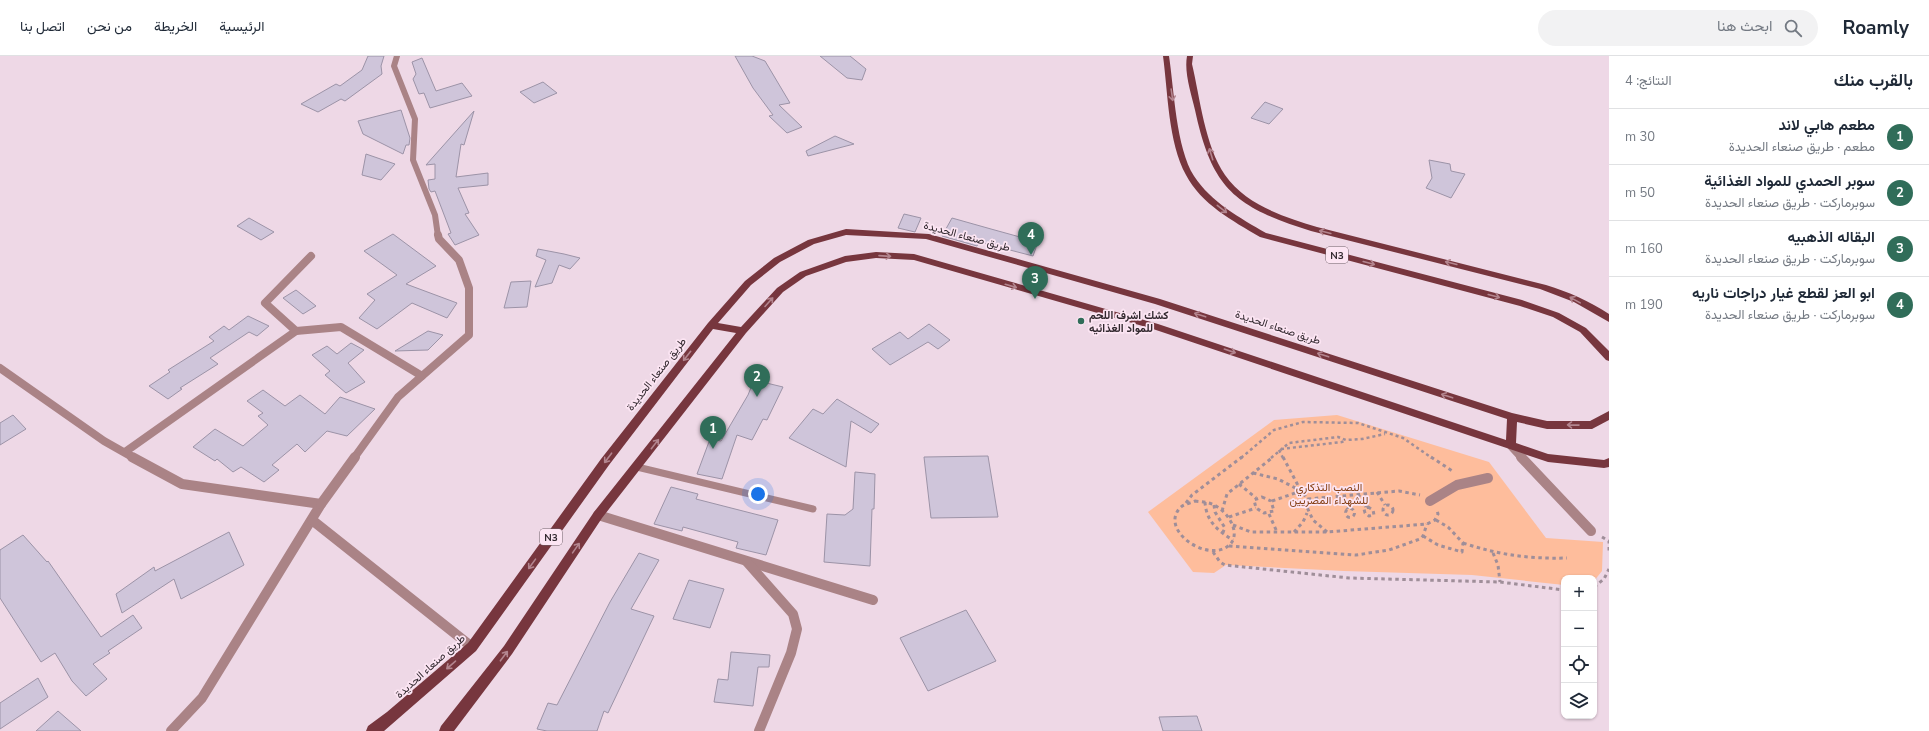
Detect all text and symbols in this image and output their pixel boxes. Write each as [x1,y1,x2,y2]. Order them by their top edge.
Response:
search box [1538,10,1818,46]
text: Roamly [1842,15,1909,41]
text: ابحث هنا [1717,16,1772,36]
text: اتصل بنا [20,17,65,36]
text: من نحن [87,17,132,36]
text: الخريطة [154,17,197,36]
text: الرئيسية [219,17,264,36]
icon: search [1782,17,1804,39]
text: بالقرب منك [1834,69,1913,92]
text: النتائج: 4 [1625,72,1672,90]
one-way arrow [1168,88,1176,101]
text: مطعم هابي لاند [1778,115,1875,135]
text: 30 m [1625,128,1655,146]
text: 1 [1896,128,1904,146]
text: مطعم · طريق صنعاء الحديدة [1729,138,1875,156]
one-way arrow [1207,148,1214,161]
text: سوبر الحمدي للمواد الغذائية [1704,171,1875,191]
text: 50 m [1625,184,1655,202]
text: 2 [1896,184,1904,202]
text: سوبرماركت · طريق صنعاء الحديدة [1705,194,1875,212]
one-way arrow [1216,205,1227,213]
street label: طريق صنعاء الحديدة [922,218,1012,255]
pin: 4 [1018,222,1044,255]
text: البقاله الذهبيه [1788,227,1875,247]
one-way arrow [1319,228,1332,235]
text: 160 m [1625,240,1663,258]
text: 3 [1896,240,1904,258]
road number: N3 [1326,247,1348,263]
text: سوبرماركت · طريق صنعاء الحديدة [1705,250,1875,268]
one-way arrow [879,252,892,259]
one-way arrow [1445,259,1458,266]
one-way arrow [1362,260,1375,267]
pin: 3 [1022,266,1048,299]
one-way arrow [1005,282,1018,290]
text: ابو العز لقطع غيار دراجات ناريه [1692,283,1875,303]
one-way arrow [1488,292,1501,300]
one-way arrow [1569,296,1581,303]
text: 190 m [1625,296,1663,314]
text: 4 [1896,296,1904,314]
one-way arrow [764,297,773,308]
text: سوبرماركت · طريق صنعاء الحديدة [1705,306,1875,324]
street label: طريق صنعاء الحديدة [1233,307,1322,348]
place label: كشك اشرف اللحم للمواد الغذائيه [1089,308,1169,336]
one-way arrow [1194,311,1207,318]
marker: كشك اشرف اللحم للمواد الغذائيه [1076,316,1086,326]
street label: طريق صنعاء الحديدة [623,335,690,414]
one-way arrow [1223,348,1236,355]
one-way arrow [683,350,692,361]
one-way arrow [1318,351,1330,359]
pin: 2 [744,364,770,397]
one-way arrow [1441,391,1453,399]
pin: 1 [700,416,726,449]
one-way arrow [1567,421,1580,429]
one-way arrow [650,439,659,450]
one-way arrow [604,453,612,464]
park label: النصب التذكاري للشهداء المصريين [1290,480,1368,508]
your location [748,484,768,504]
road number: N3 [540,529,562,545]
one-way arrow [572,543,580,554]
one-way arrow [528,558,536,569]
map controls [1561,575,1597,719]
button: + [1561,575,1597,611]
button: − [1561,611,1597,647]
street label: طريق صنعاء الحديدة [392,631,468,702]
button: locate [1561,647,1597,683]
one-way arrow [499,650,508,661]
one-way arrow [446,661,457,670]
button: layers [1561,683,1597,719]

